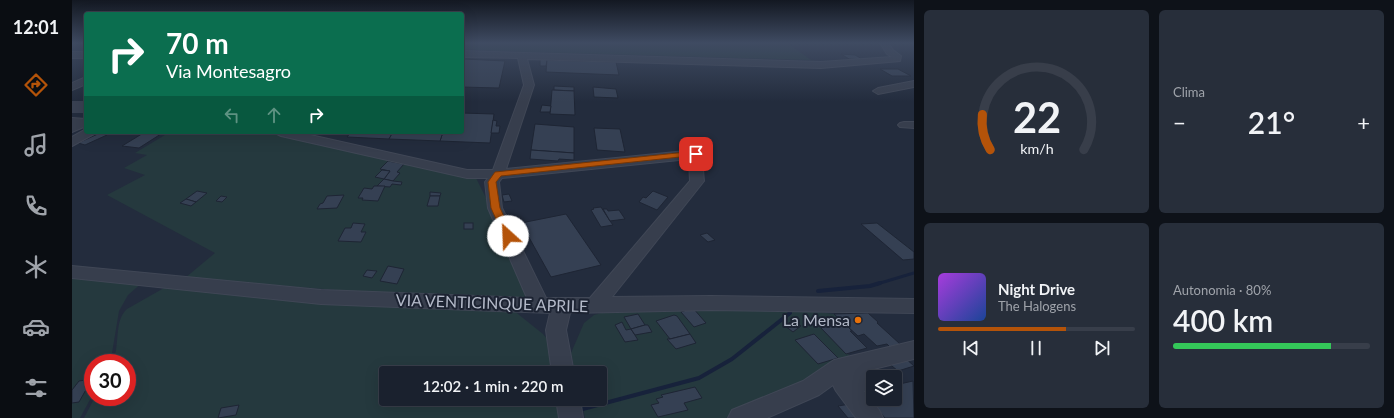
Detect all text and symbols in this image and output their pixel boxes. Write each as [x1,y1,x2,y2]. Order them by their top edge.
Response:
text: 12:01 [13,16,59,38]
text: 70 m [166,26,229,60]
icon: right [100,28,152,80]
text: Via Montesagro [166,60,291,82]
icon: directions [22,71,50,99]
text: Clima [1173,84,1205,100]
text: 22 [1012,91,1061,141]
icon: left [221,104,243,126]
icon: ahead [263,104,285,126]
icon: right [305,104,327,126]
text: 21° [1248,104,1295,140]
text: − [1173,109,1186,136]
text: + [1357,109,1370,136]
icon: music [22,131,50,159]
pin [679,137,713,171]
text: km/h [1020,139,1053,156]
icon: arrive [685,143,707,165]
icon: phone [22,192,50,220]
position arrow [487,215,529,257]
icon: climate [22,253,50,281]
text: Night Drive [998,280,1075,298]
text: Autonomia · 80% [1173,282,1271,298]
street label: VIA VENTICINQUE APRILE [395,290,589,315]
text: The Halogens [998,298,1076,314]
text: 400 km [1173,302,1273,338]
place label: La Mensa [783,310,850,329]
icon: car [22,313,50,341]
marker: La Mensa [853,315,863,325]
icon: previous [960,337,982,359]
icon: pause [1025,337,1047,359]
icon: next [1091,337,1113,359]
speed limit sign: 30 [84,354,136,406]
map controls [866,370,902,406]
button: layers [866,370,902,406]
icon: filters [22,374,50,402]
text: 12:02 · 1 min · 220 m [423,377,563,395]

